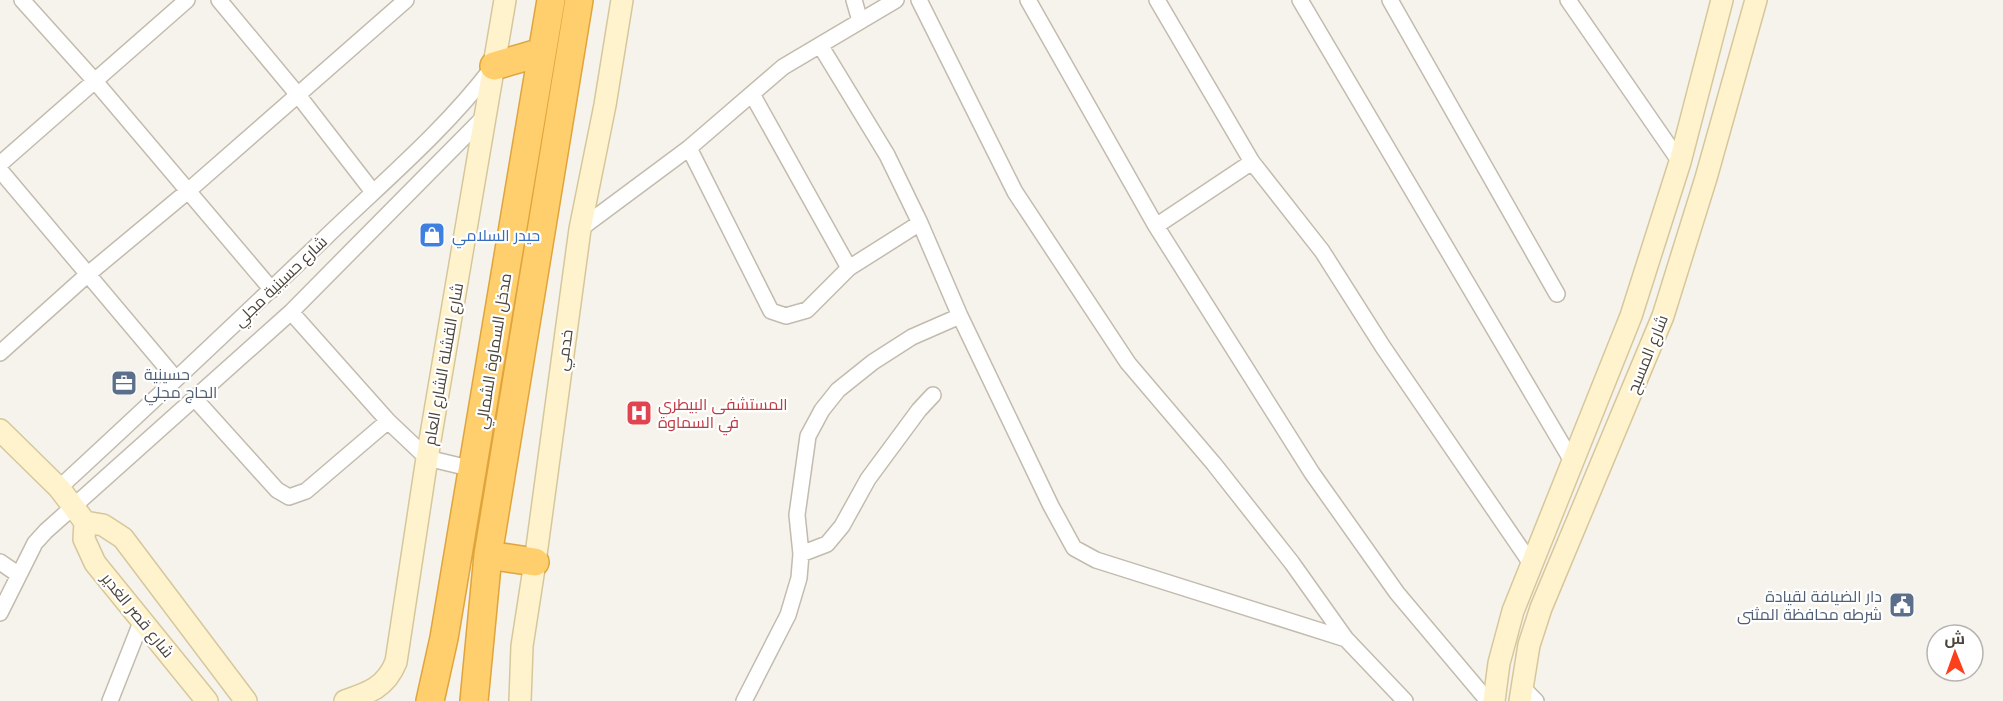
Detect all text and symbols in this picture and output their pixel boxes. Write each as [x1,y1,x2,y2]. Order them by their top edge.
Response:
shop icon: حيدر السلامي [417,220,447,250]
place label: حيدر السلامي [452,225,540,249]
street label: شارع حسينية مجلي [229,231,334,334]
street label: مدخل السماوة الشمالي [471,272,519,431]
street label: شارع القشلة الشارع العام [419,281,469,447]
street label: شارع المسبح [1622,312,1674,397]
street label: خدمي [551,328,581,373]
place label: حسينية الحاج مجلي [144,364,217,406]
office icon: حسينية الحاج مجلي [109,368,139,398]
place label: المستشفى البيطري في السماوة [658,394,788,436]
hospital icon: المستشفى البيطري في السماوة [624,398,654,428]
street label: شارع قصر الغدير [95,568,178,663]
place label: دار الضيافة لقيادة شرطه محافظة المثنى [1737,586,1882,625]
public building icon: دار الضيافة لقيادة شرطه محافظة المثنى [1887,590,1917,620]
north arrow [1925,623,1985,683]
text: ش [1944,628,1965,648]

